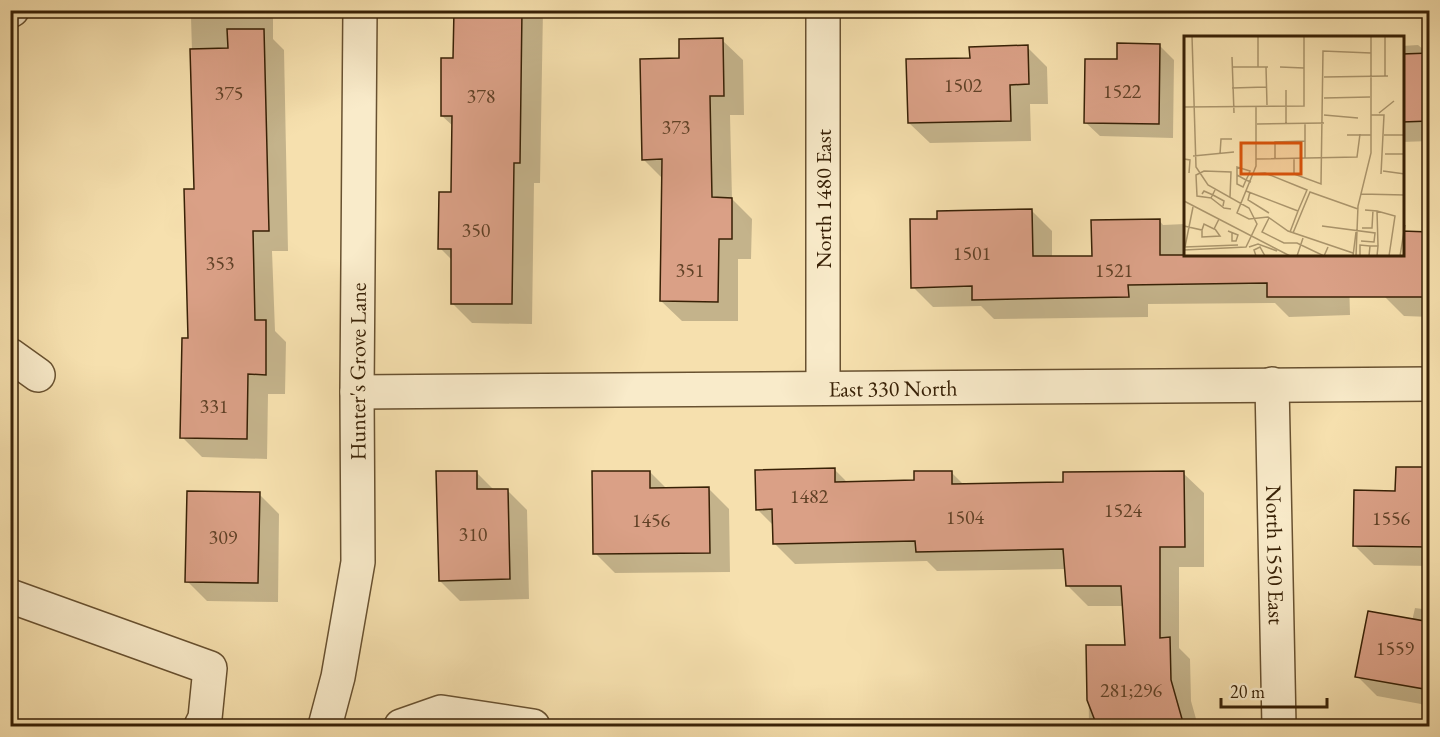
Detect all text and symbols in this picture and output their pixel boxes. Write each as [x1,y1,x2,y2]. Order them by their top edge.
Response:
inset map [1184,36,1404,256]
house number: 1502 [944,72,983,98]
house number: 1522 [1103,78,1142,104]
house number: 375 [215,80,243,106]
house number: 378 [467,83,495,109]
house number: 373 [662,114,690,140]
street label: North 1480 East [809,129,838,269]
house number: 350 [462,217,491,243]
house number: 1501 [953,240,991,266]
house number: 353 [206,250,234,276]
house number: 351 [676,257,704,283]
house number: 1521 [1095,257,1133,283]
street label: Hunter's Grove Lane [343,282,372,460]
street label: East 330 North [828,373,958,403]
house number: 331 [200,393,228,419]
house number: 1482 [790,483,829,509]
street label: North 1550 East [1260,485,1291,625]
house number: 1524 [1104,497,1143,523]
house number: 1504 [946,504,985,530]
house number: 1556 [1372,505,1411,531]
house number: 1456 [632,507,671,533]
house number: 310 [459,521,488,547]
house number: 309 [209,524,238,550]
house number: 1559 [1376,635,1415,661]
scale bar [1221,671,1328,709]
house number: 281;296 [1100,677,1162,703]
text: 20 m [1230,680,1265,703]

